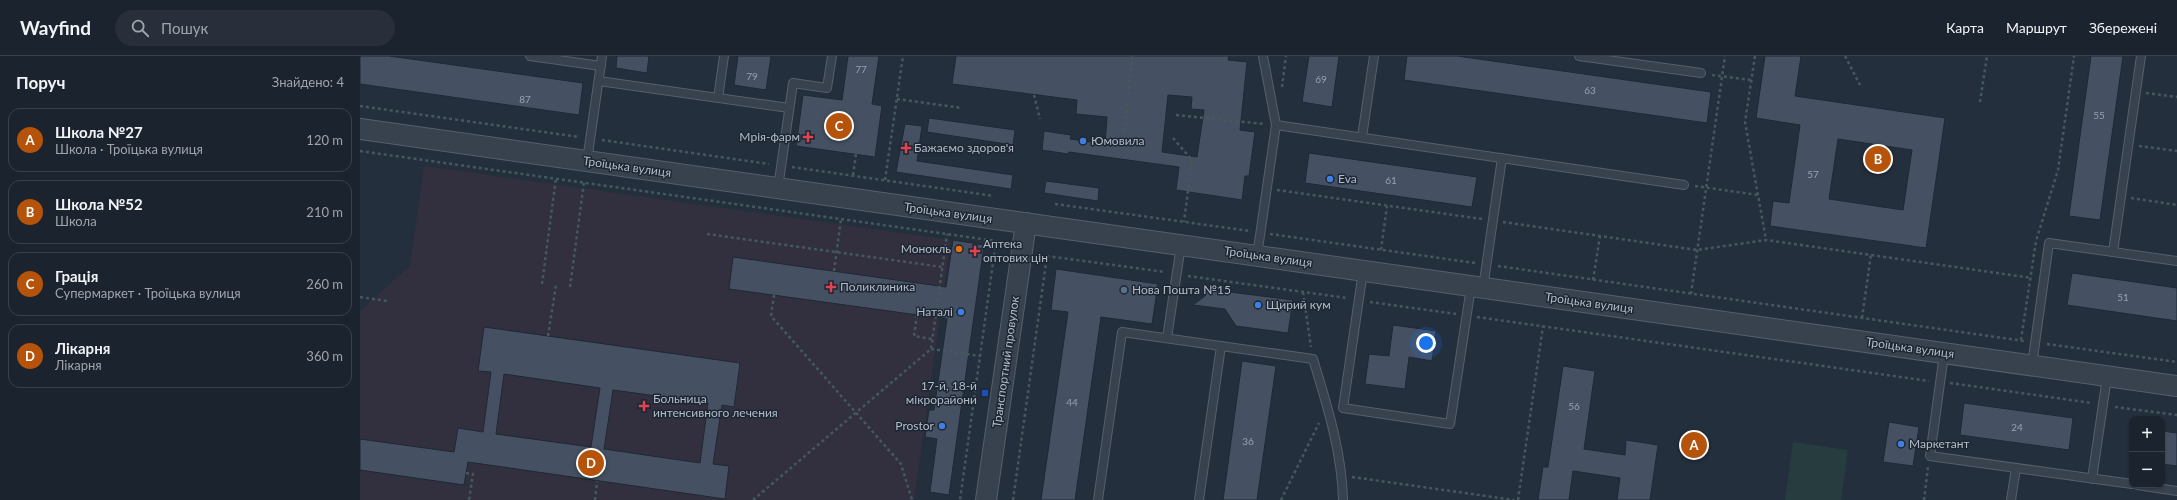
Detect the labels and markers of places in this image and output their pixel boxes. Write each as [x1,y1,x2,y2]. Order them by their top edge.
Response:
pin: C [826,111,852,141]
place label: Мрія-фарм [739,129,800,144]
marker: Мрія-фарм [803,132,813,142]
place label: Юмовила [1091,133,1145,148]
marker: Юмовила [1078,136,1088,146]
place label: Бажаємо здоров'я [914,140,1014,155]
marker: Бажаємо здоров'я [901,143,911,153]
pin: B [1865,144,1891,174]
place label: Eva [1338,171,1357,186]
marker: Eva [1325,174,1335,184]
place label: Аптека оптових цін [983,236,1048,265]
place label: Монокль [901,241,951,256]
marker: Монокль [954,244,964,254]
marker: Аптека оптових цін [970,246,980,256]
place label: Поликлиника [840,279,915,294]
marker: Поликлиника [825,281,837,293]
place label: Нова Пошта №15 [1132,282,1231,297]
marker: Нова Пошта №15 [1119,285,1129,295]
place label: Щирий кум [1266,297,1331,312]
marker: Щирий кум [1253,300,1263,310]
place label: Наталі [916,304,953,319]
marker: Наталі [956,307,966,317]
place label: 17-й, 18-й мікрорайони [906,378,977,407]
marker: 17-й, 18-й мікрорайони [980,388,990,398]
place label: Больница интенсивного лечения [653,391,778,420]
marker: Больница интенсивного лечения [638,400,650,412]
place label: Prostor [895,418,935,433]
marker: Prostor [937,421,947,431]
pin: A [1681,430,1707,460]
place label: Маркетант [1909,436,1970,451]
marker: Маркетант [1896,439,1906,449]
pin: D [578,448,604,478]

